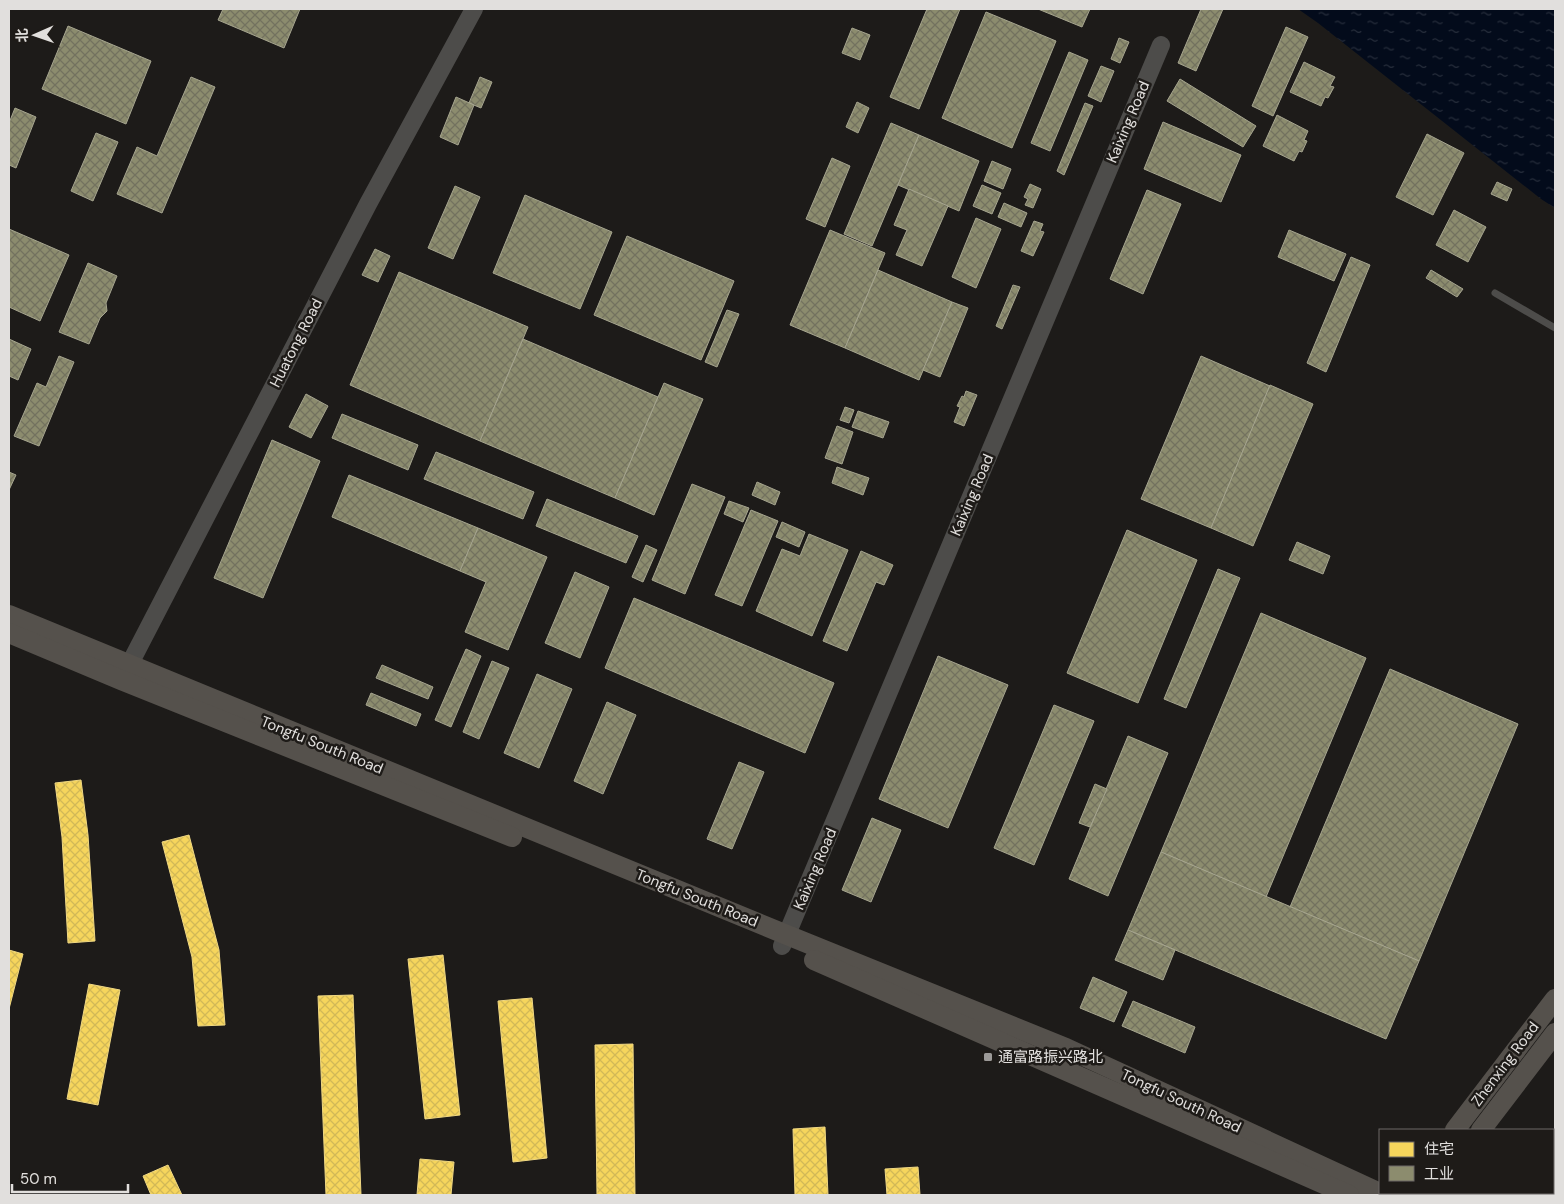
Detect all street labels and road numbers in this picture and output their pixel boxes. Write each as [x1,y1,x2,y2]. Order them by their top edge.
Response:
street label: Kaixing Road [1102,78,1154,166]
street label: Huatong Road [265,295,327,391]
street label: Kaixing Road [946,451,998,539]
street label: Tongfu South Road [258,711,386,779]
street label: Kaixing Road [789,825,841,913]
street label: Tongfu South Road [633,864,761,932]
street label: Zhenxing Road [1467,1018,1543,1110]
street label: Tongfu South Road [1118,1064,1244,1138]

